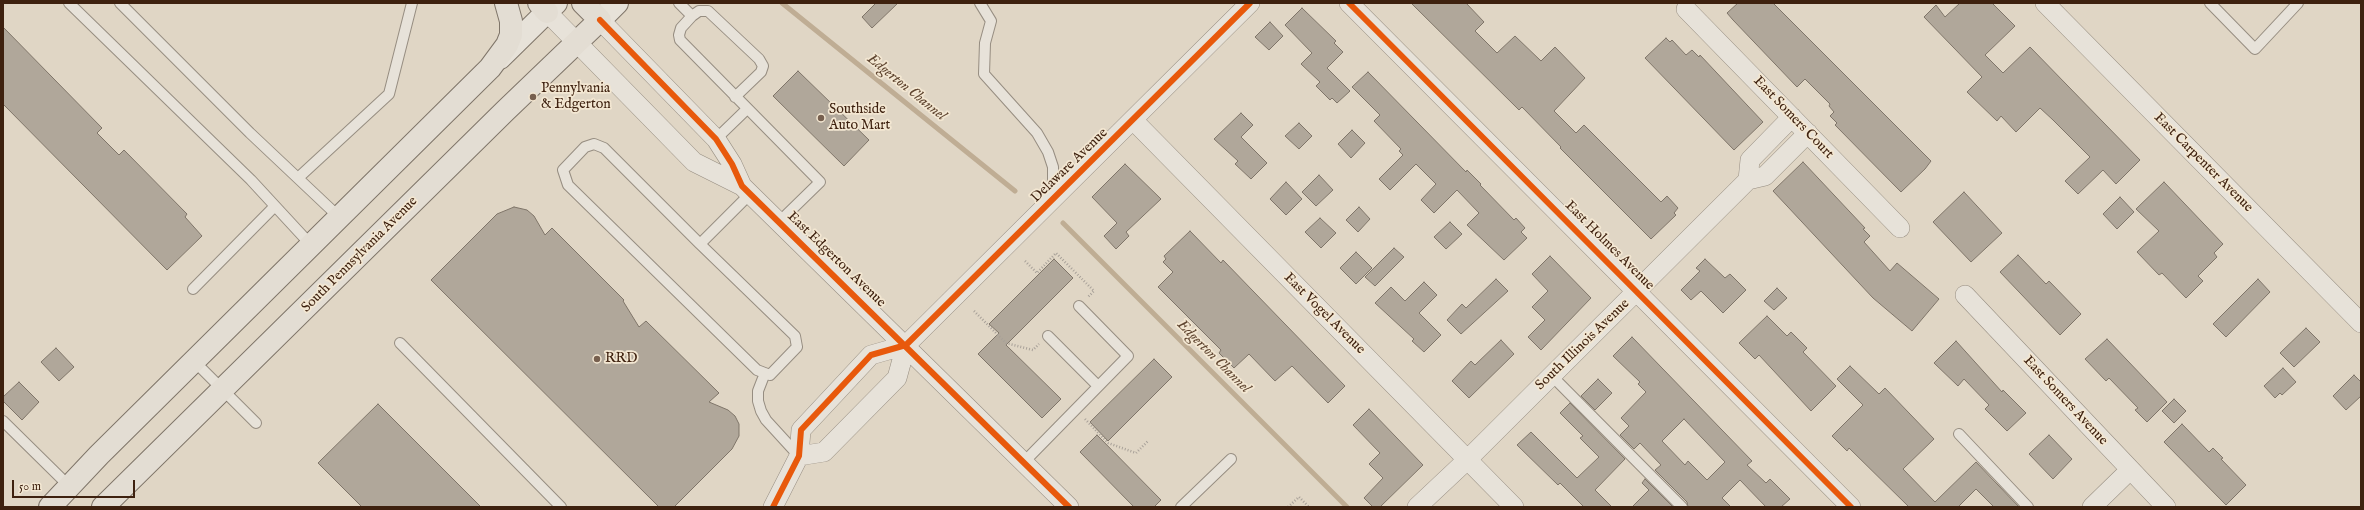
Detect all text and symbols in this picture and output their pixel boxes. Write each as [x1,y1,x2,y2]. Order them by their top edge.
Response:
water label: Edgerton Channel [863,51,949,125]
street label: East Somers Court [1749,73,1837,163]
place label: Pennylvania & Edgerton [541,81,611,114]
marker: Pennylvania & Edgerton [528,92,538,102]
place label: Southside Auto Mart [829,102,890,134]
street label: East Carpenter Avenue [2150,110,2256,216]
marker: Southside Auto Mart [816,113,826,123]
street label: Delaware Avenue [1028,125,1112,207]
street label: South Pennsylvania Avenue [299,194,421,316]
street label: East Holmes Avenue [1561,198,1657,294]
street label: East Edgerton Avenue [783,209,889,311]
street label: East Vogel Avenue [1280,270,1368,358]
street label: South Illinois Avenue [1533,296,1633,394]
water label: Edgerton Channel [1173,317,1253,397]
place label: RRD [605,351,637,367]
street label: East Somers Avenue [2019,353,2111,449]
marker: RRD [592,354,602,364]
scale bar [14,472,137,498]
text: 50 m [19,479,41,494]

